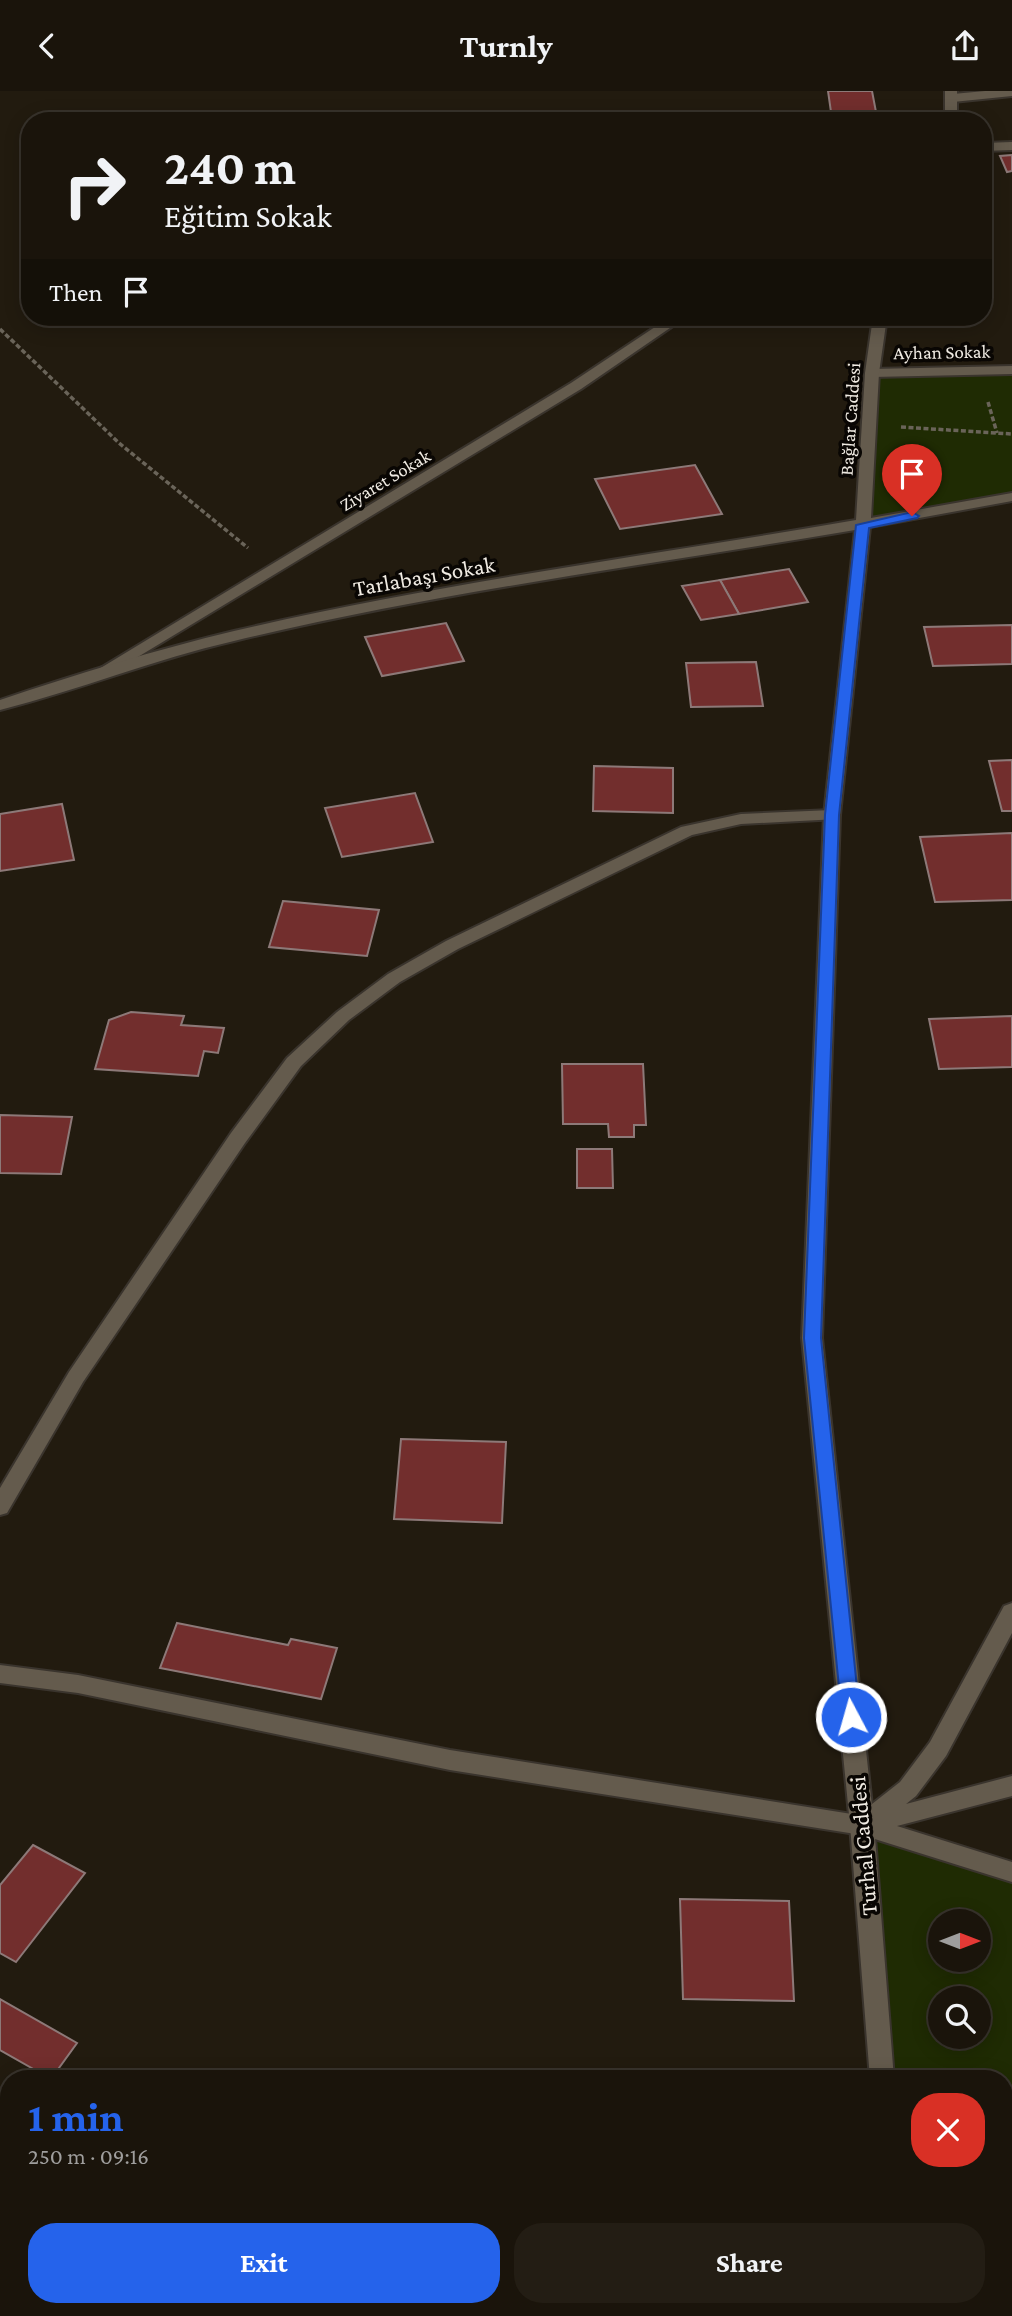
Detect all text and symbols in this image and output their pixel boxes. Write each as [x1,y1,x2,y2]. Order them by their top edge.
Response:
icon: back [28,27,66,65]
icon: share [946,27,984,65]
text: Turnly [459,28,553,64]
icon: right [49,140,140,231]
text: 240 m [164,140,296,195]
text: Eğitim Sokak [164,198,332,234]
icon: arrive [117,273,155,311]
text: Then [49,278,103,307]
street label: Ayhan Sokak [893,341,992,363]
street label: Bağlar Caddesi [836,362,864,476]
street label: Ziyaret Sokak [336,444,435,515]
pin [882,444,942,516]
icon: arrive [893,455,931,493]
street label: Tarlabaşı Sokak [351,551,497,601]
position arrow [814,1680,888,1754]
street label: Turhal Caddesi [844,1775,882,1917]
north arrow [928,1909,990,1972]
map controls [928,1909,991,2049]
button: search [928,1986,991,2049]
text: 1 min [28,2093,124,2140]
button: close [911,2093,985,2167]
text: 250 m · 09:16 [28,2143,149,2169]
button: Exit [28,2223,500,2303]
button: Share [514,2223,985,2303]

